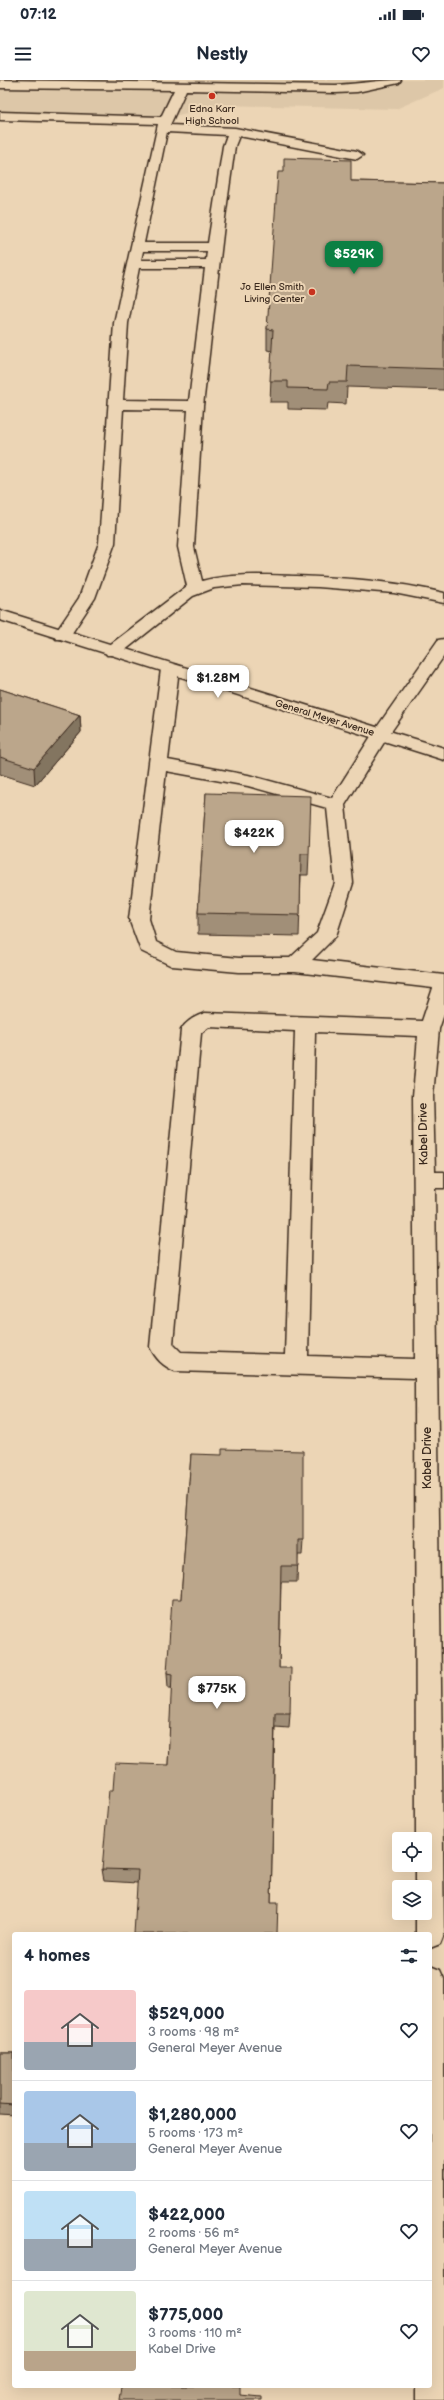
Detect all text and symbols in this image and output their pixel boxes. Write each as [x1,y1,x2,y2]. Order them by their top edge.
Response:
text: 07:12 [20,5,57,24]
icon: menu [12,43,34,65]
icon: heart [410,43,432,65]
text: Nestly [196,44,248,65]
marker: Edna Karr High School [207,91,217,101]
place label: Edna Karr High School [185,103,239,127]
pin: $529K [326,241,382,275]
text: $529K [334,246,374,262]
place label: Jo Ellen Smith Living Center [240,281,304,305]
marker: Jo Ellen Smith Living Center [307,287,317,297]
pin: $1.28M [185,665,251,699]
text: $1.28M [196,670,240,686]
street label: General Meyer Avenue [274,697,376,739]
pin: $422K [226,820,282,854]
text: $422K [234,825,274,841]
street label: Kabel Drive [415,1103,432,1165]
street label: Kabel Drive [420,1427,435,1489]
pin: $775K [189,1676,245,1710]
text: $775K [197,1681,237,1697]
map controls [392,1832,432,1920]
button: locate [392,1832,432,1872]
button: layers [392,1880,432,1920]
icon: filters [398,1945,420,1967]
text: 4 homes [24,1946,90,1966]
text: $529,000 [148,2004,225,2024]
icon: home [56,2006,104,2054]
icon: heart [398,2019,420,2041]
text: 3 rooms · 98 m² [148,2024,239,2040]
text: General Meyer Avenue [148,2040,282,2056]
text: $1,280,000 [148,2105,237,2125]
icon: home [56,2107,104,2155]
icon: heart [398,2120,420,2142]
text: 5 rooms · 173 m² [148,2125,243,2141]
text: General Meyer Avenue [148,2141,282,2157]
text: $422,000 [148,2205,225,2225]
icon: home [56,2207,104,2255]
icon: heart [398,2220,420,2242]
text: 2 rooms · 56 m² [148,2225,239,2241]
text: General Meyer Avenue [148,2241,282,2257]
text: $775,000 [148,2305,223,2325]
icon: home [56,2307,104,2355]
icon: heart [398,2320,420,2342]
text: 3 rooms · 110 m² [148,2325,242,2341]
text: Kabel Drive [148,2341,216,2357]

